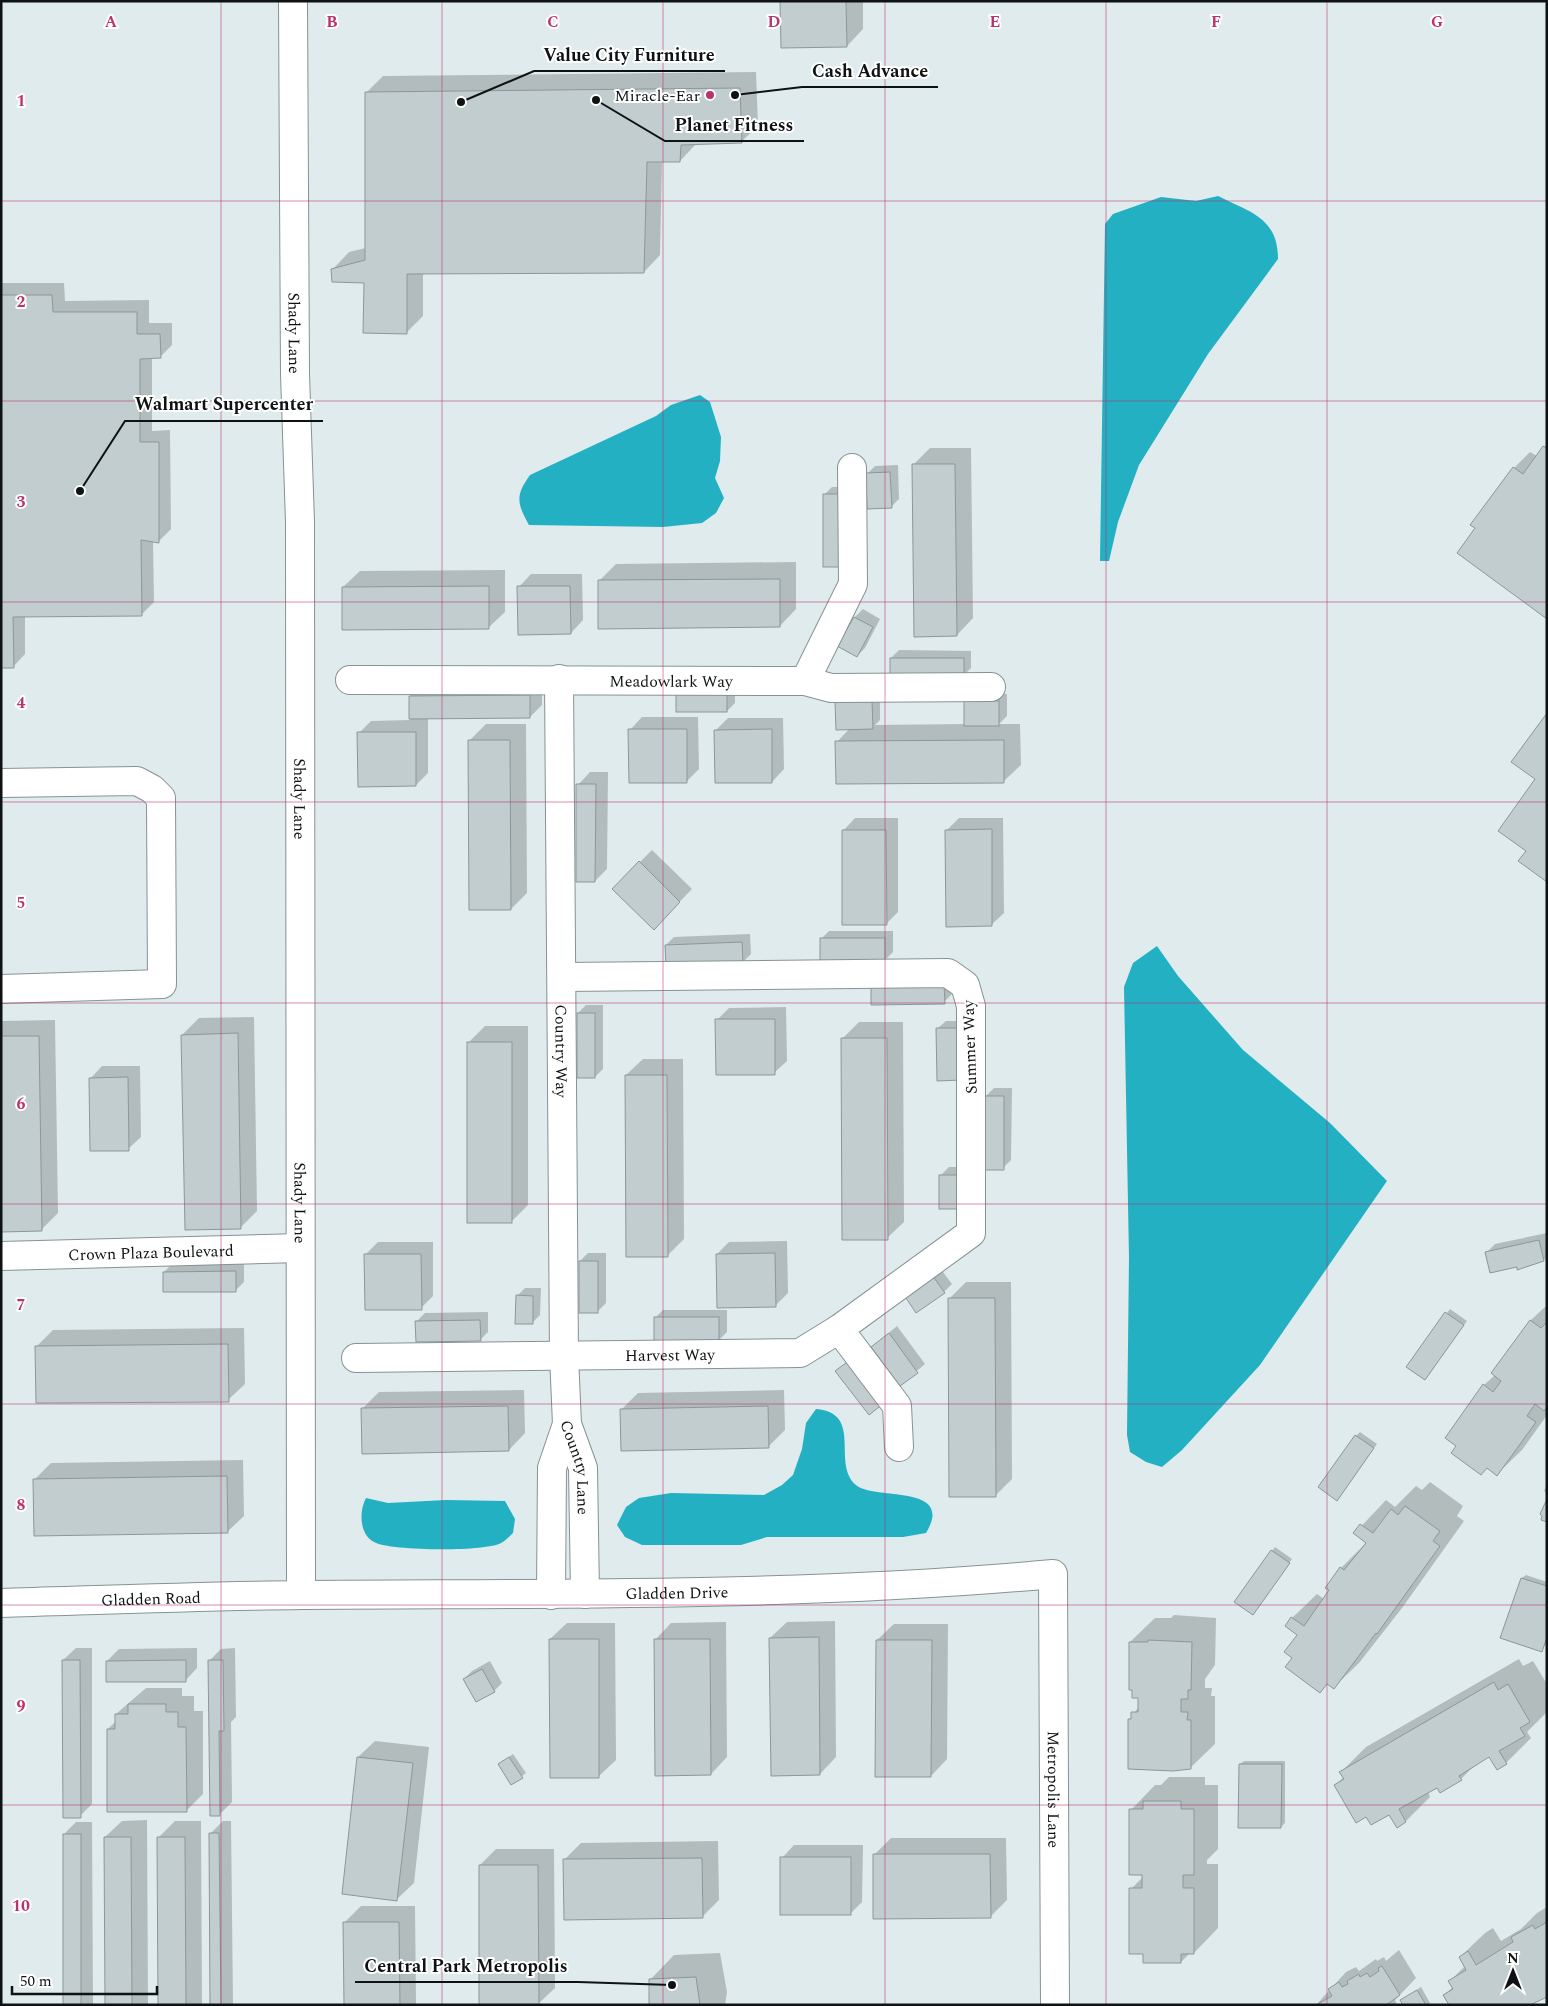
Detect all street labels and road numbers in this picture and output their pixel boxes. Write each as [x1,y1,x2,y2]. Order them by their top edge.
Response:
street label: Shady Lane [282,292,306,374]
street label: Meadowlark Way [609,670,734,694]
street label: Shady Lane [287,758,311,840]
street label: Summer Way [956,998,984,1094]
street label: Country Way [548,1004,573,1099]
street label: Shady Lane [288,1162,312,1244]
street label: Crown Plaza Boulevard [68,1239,234,1267]
street label: Harvest Way [625,1343,716,1368]
street label: Country Lane [553,1417,595,1515]
street label: Gladden Drive [625,1580,729,1606]
street label: Gladden Road [101,1586,201,1613]
street label: Metropolis Lane [1041,1731,1065,1848]

